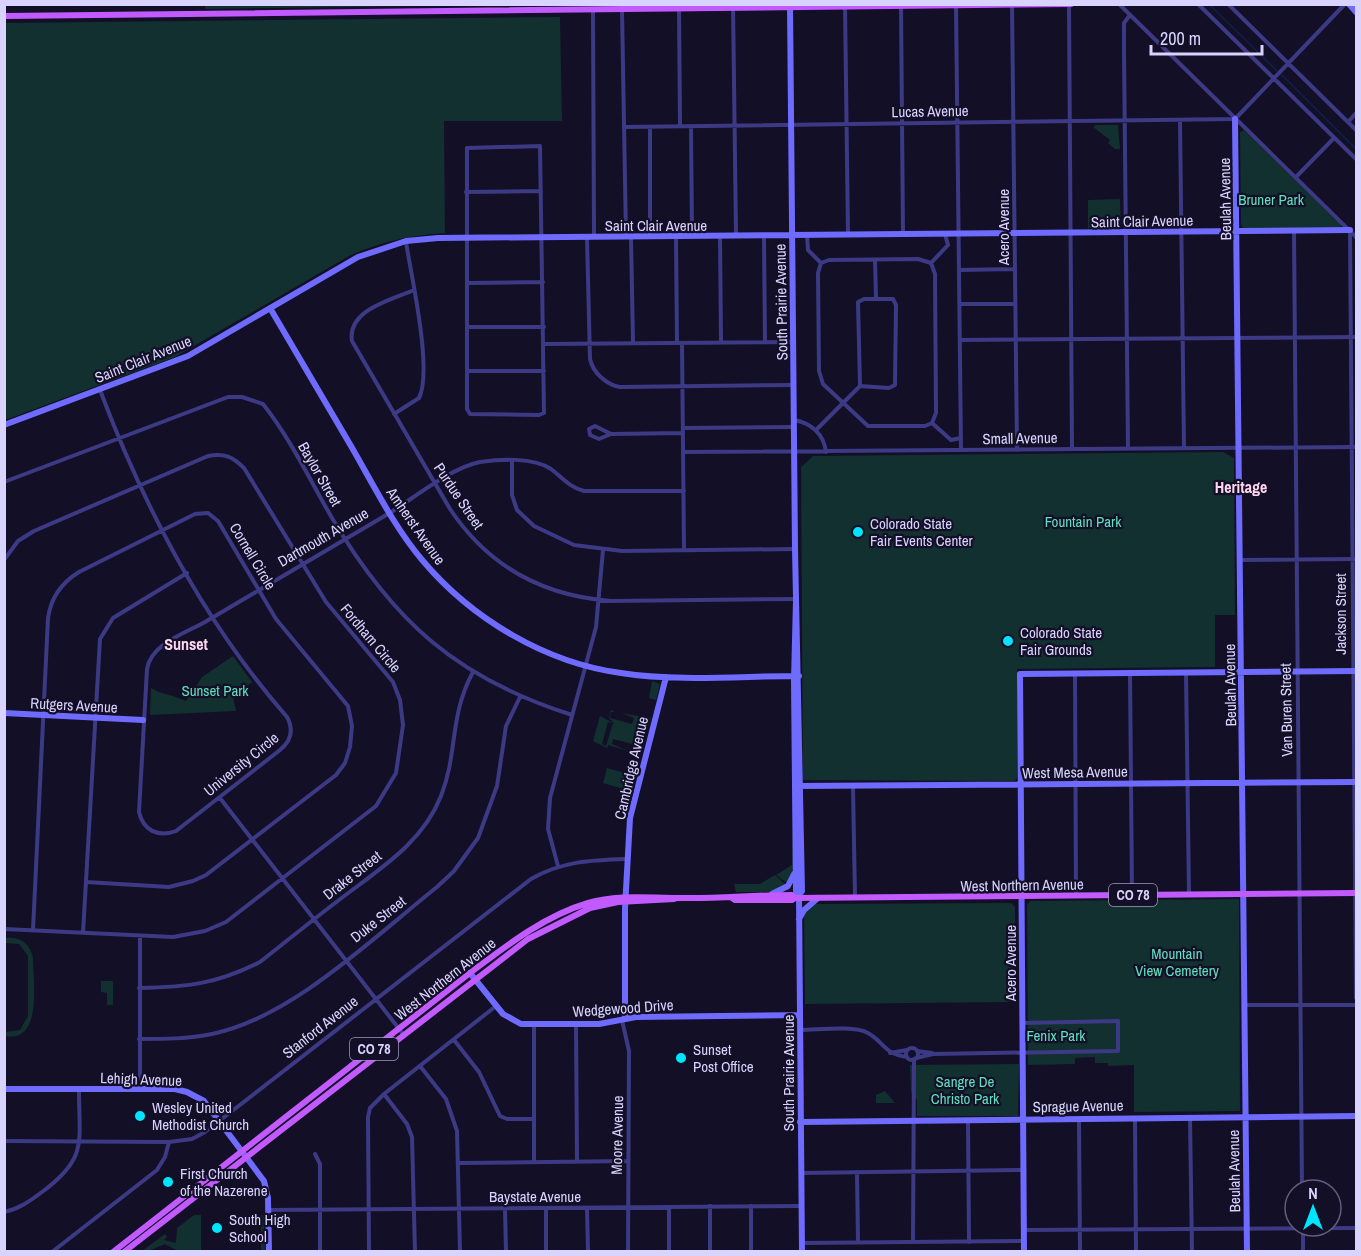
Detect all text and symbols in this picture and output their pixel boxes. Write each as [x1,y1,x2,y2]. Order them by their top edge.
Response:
scale bar [1151,18,1262,56]
text: 200 m [1160,26,1201,51]
street label: Lucas Avenue [891,100,969,122]
street label: Beulah Avenue [1214,157,1236,240]
street label: Acero Avenue [993,189,1014,266]
park label: Bruner Park [1238,189,1305,210]
street label: Saint Clair Avenue [1091,210,1194,232]
street label: Saint Clair Avenue [605,215,707,236]
street label: South Prairie Avenue [769,243,793,361]
street label: Saint Clair Avenue [92,330,195,388]
street label: Small Avenue [982,427,1058,449]
street label: Baylor Street [293,438,347,511]
street label: Purdue Street [429,459,489,534]
district label: Heritage [1215,476,1267,498]
street label: Amherst Avenue [381,482,451,569]
street label: Dartmouth Avenue [274,502,372,572]
park label: Fountain Park [1045,511,1122,532]
place label: Colorado State Fair Events Center [870,513,973,551]
street label: Cornell Circle [225,519,281,593]
marker: Colorado State Fair Events Center [851,525,865,539]
street label: Jackson Street [1330,573,1351,655]
street label: Fordham Circle [336,599,406,677]
place label: Colorado State Fair Grounds [1020,622,1102,660]
district label: Sunset [164,633,209,655]
marker: Colorado State Fair Grounds [1001,634,1015,648]
street label: Beulah Avenue [1219,643,1241,726]
street label: Van Buren Street [1275,663,1297,757]
park label: Sunset Park [181,680,249,701]
street label: Rutgers Avenue [30,692,118,718]
street label: Cambridge Avenue [609,714,653,822]
street label: University Circle [199,727,283,801]
street label: West Mesa Avenue [1022,761,1128,783]
street label: Drake Street [318,845,386,905]
street label: West Northern Avenue [960,873,1084,897]
road number: CO 78 [1109,884,1157,906]
street label: Duke Street [346,890,411,947]
street label: Acero Avenue [1000,925,1021,1002]
street label: West Northern Avenue [390,933,500,1025]
park label: Mountain View Cemetery [1135,943,1220,981]
street label: Stanford Avenue [278,991,362,1063]
street label: Wedgewood Drive [572,994,674,1022]
street label: South Prairie Avenue [778,1014,799,1131]
park label: Fenix Park [1027,1025,1086,1046]
road number: CO 78 [350,1038,398,1060]
place label: Sunset Post Office [693,1039,754,1077]
marker: Sunset Post Office [674,1051,688,1065]
street label: Lehigh Avenue [100,1067,182,1091]
park label: Sangre De Christo Park [931,1071,1000,1109]
street label: Moore Avenue [606,1095,628,1175]
street label: Sprague Avenue [1032,1095,1124,1117]
place label: Wesley United Methodist Church [152,1097,249,1135]
marker: Wesley United Methodist Church [133,1109,147,1123]
street label: Beulah Avenue [1223,1129,1245,1212]
place label: First Church of the Nazerene [180,1163,268,1201]
marker: First Church of the Nazerene [161,1175,175,1189]
north arrow [1283,1178,1343,1238]
text: N [1308,1182,1318,1204]
street label: Baystate Avenue [489,1186,581,1207]
place label: South High School [229,1209,291,1247]
marker: South High School [210,1221,224,1235]

